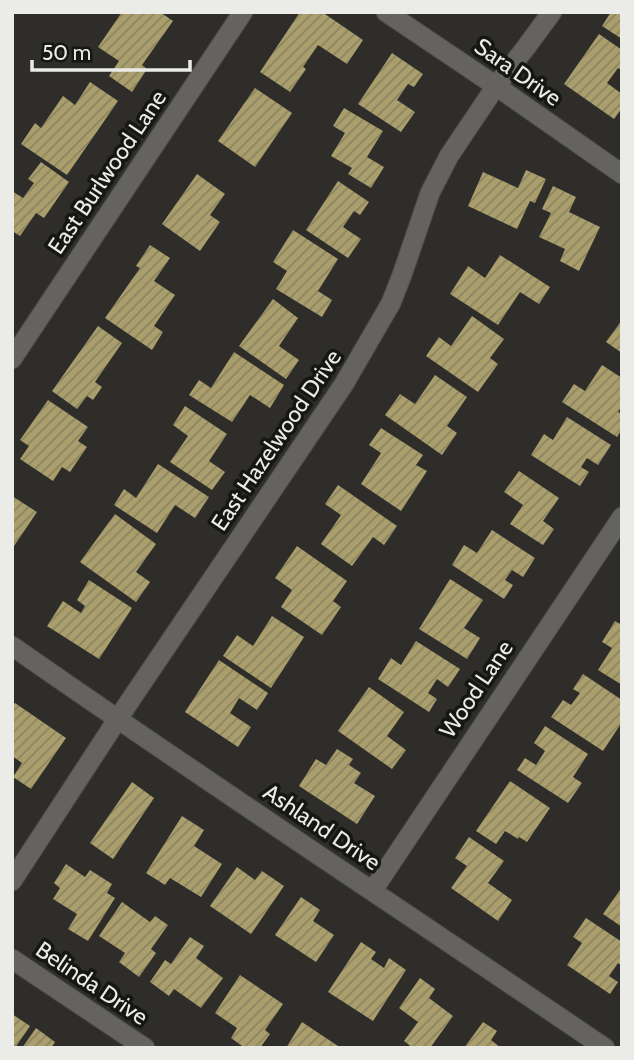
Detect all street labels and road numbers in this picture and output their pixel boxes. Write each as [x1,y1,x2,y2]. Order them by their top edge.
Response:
street label: Sara Drive [469,32,567,112]
street label: East Burlwood Lane [42,85,172,259]
street label: East Hazelwood Drive [205,344,347,536]
street label: Wood Lane [433,635,519,743]
street label: Ashland Drive [258,778,386,876]
street label: Belinda Drive [31,935,154,1031]

